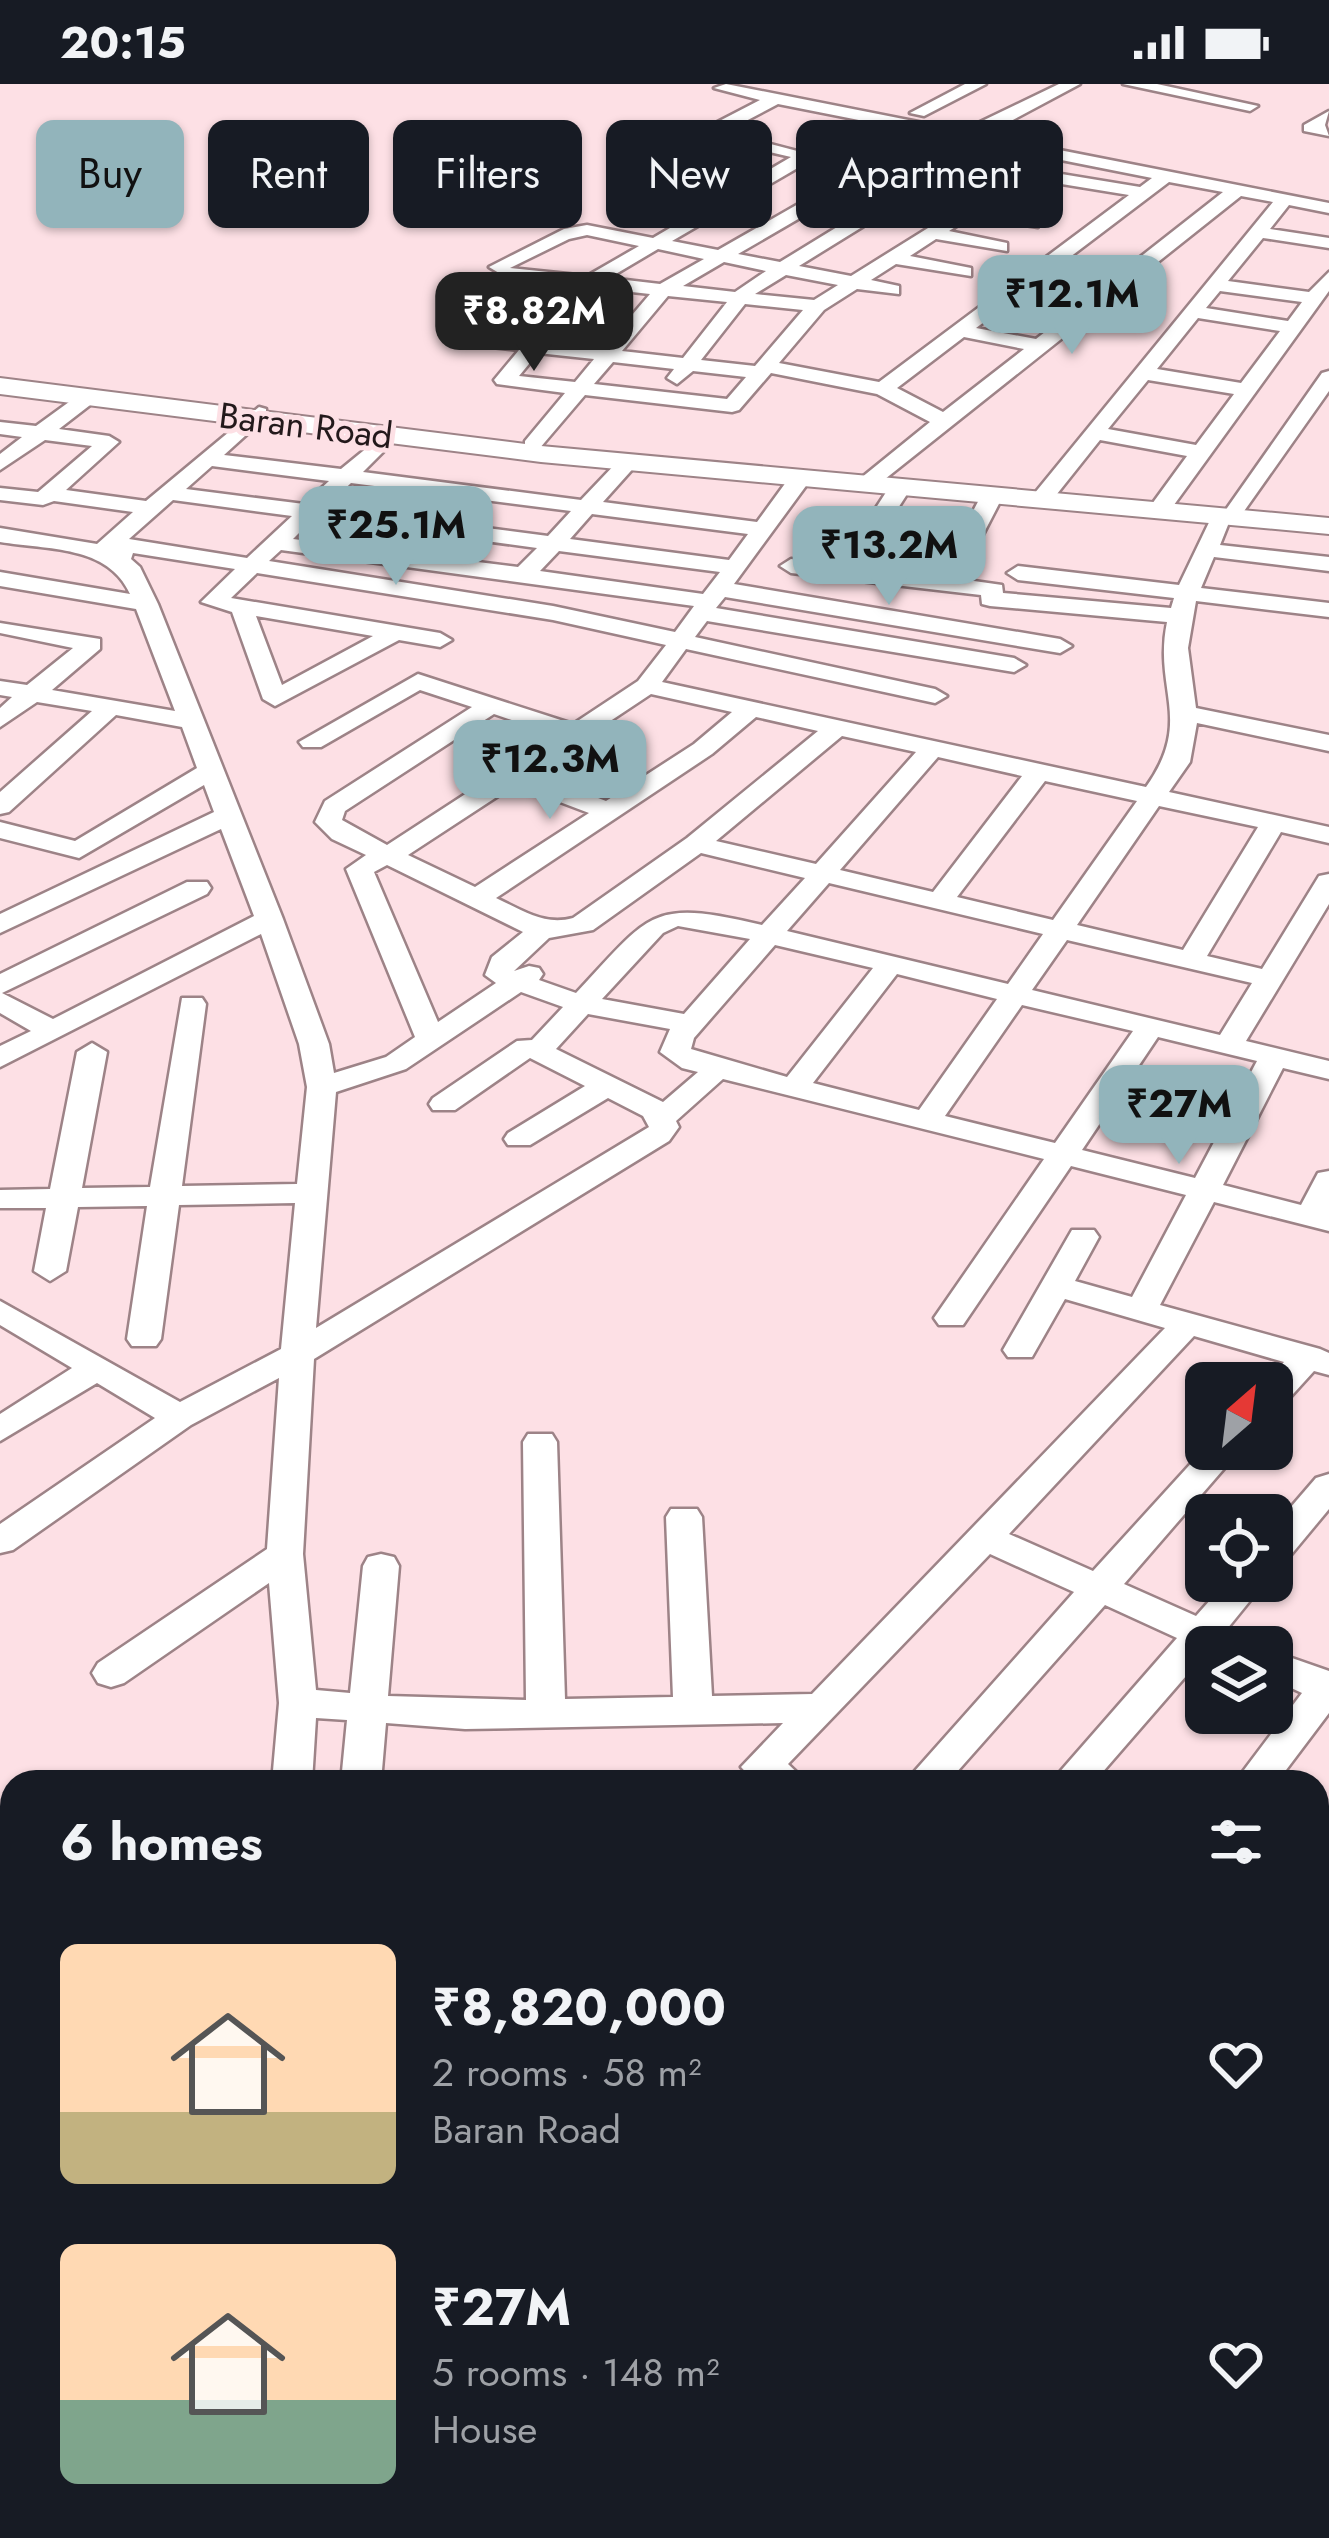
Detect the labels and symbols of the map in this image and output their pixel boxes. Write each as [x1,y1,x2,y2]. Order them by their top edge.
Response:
pin: ₹12.1M [974,255,1170,357]
pin: ₹8.82M [436,272,632,374]
street label: Baran Road [216,389,396,461]
pin: ₹25.1M [298,486,494,588]
pin: ₹13.2M [791,506,987,608]
pin: ₹12.3M [452,720,648,822]
pin: ₹27M [1108,1065,1250,1167]
north arrow [1185,1362,1293,1470]

